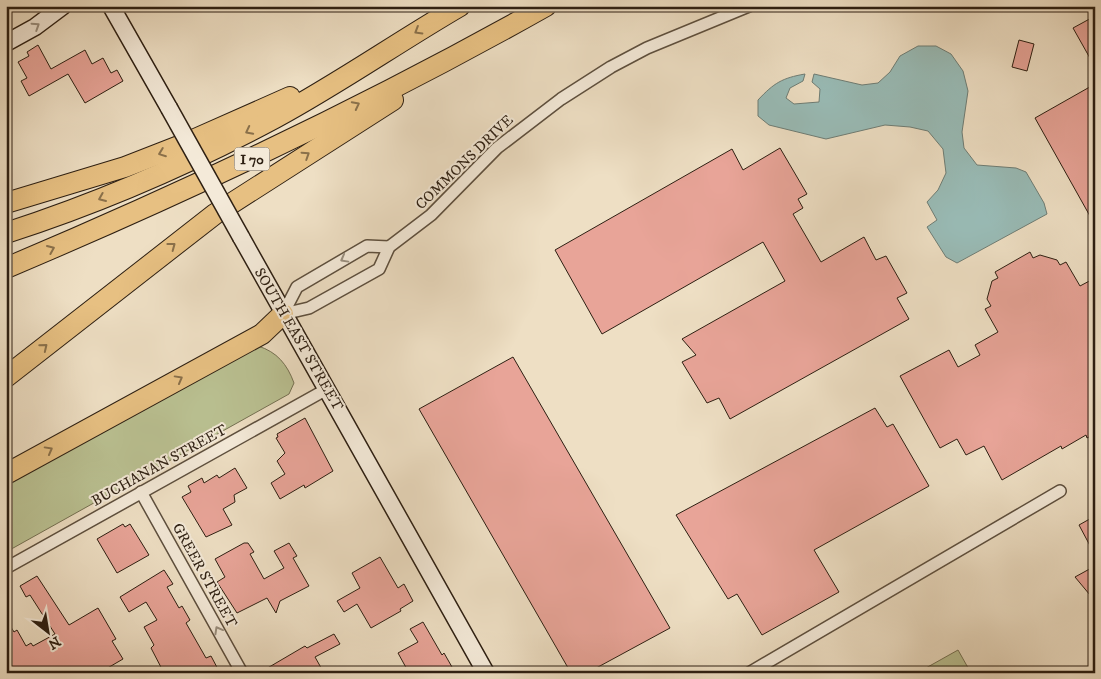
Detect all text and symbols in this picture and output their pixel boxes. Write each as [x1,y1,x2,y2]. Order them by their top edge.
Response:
one-way arrow [30,23,39,32]
one-way arrow [415,25,424,35]
one-way arrow [351,101,360,111]
street label: COMMONS DRIVE [411,111,518,214]
one-way arrow [246,125,255,135]
one-way arrow [158,146,167,157]
road number: I 70 [234,148,270,170]
one-way arrow [301,152,310,161]
one-way arrow [98,192,107,203]
one-way arrow [166,243,176,252]
one-way arrow [46,245,55,255]
one-way arrow [340,253,349,263]
street label: SOUTH EAST STREET [250,265,348,415]
one-way arrow [39,344,48,353]
one-way arrow [174,376,183,386]
street label: BUCHANAN STREET [88,420,231,511]
one-way arrow [44,446,53,456]
street label: GREER STREET [168,520,241,631]
north arrow [22,606,72,656]
one-way arrow [214,627,224,636]
text: N [44,632,64,653]

